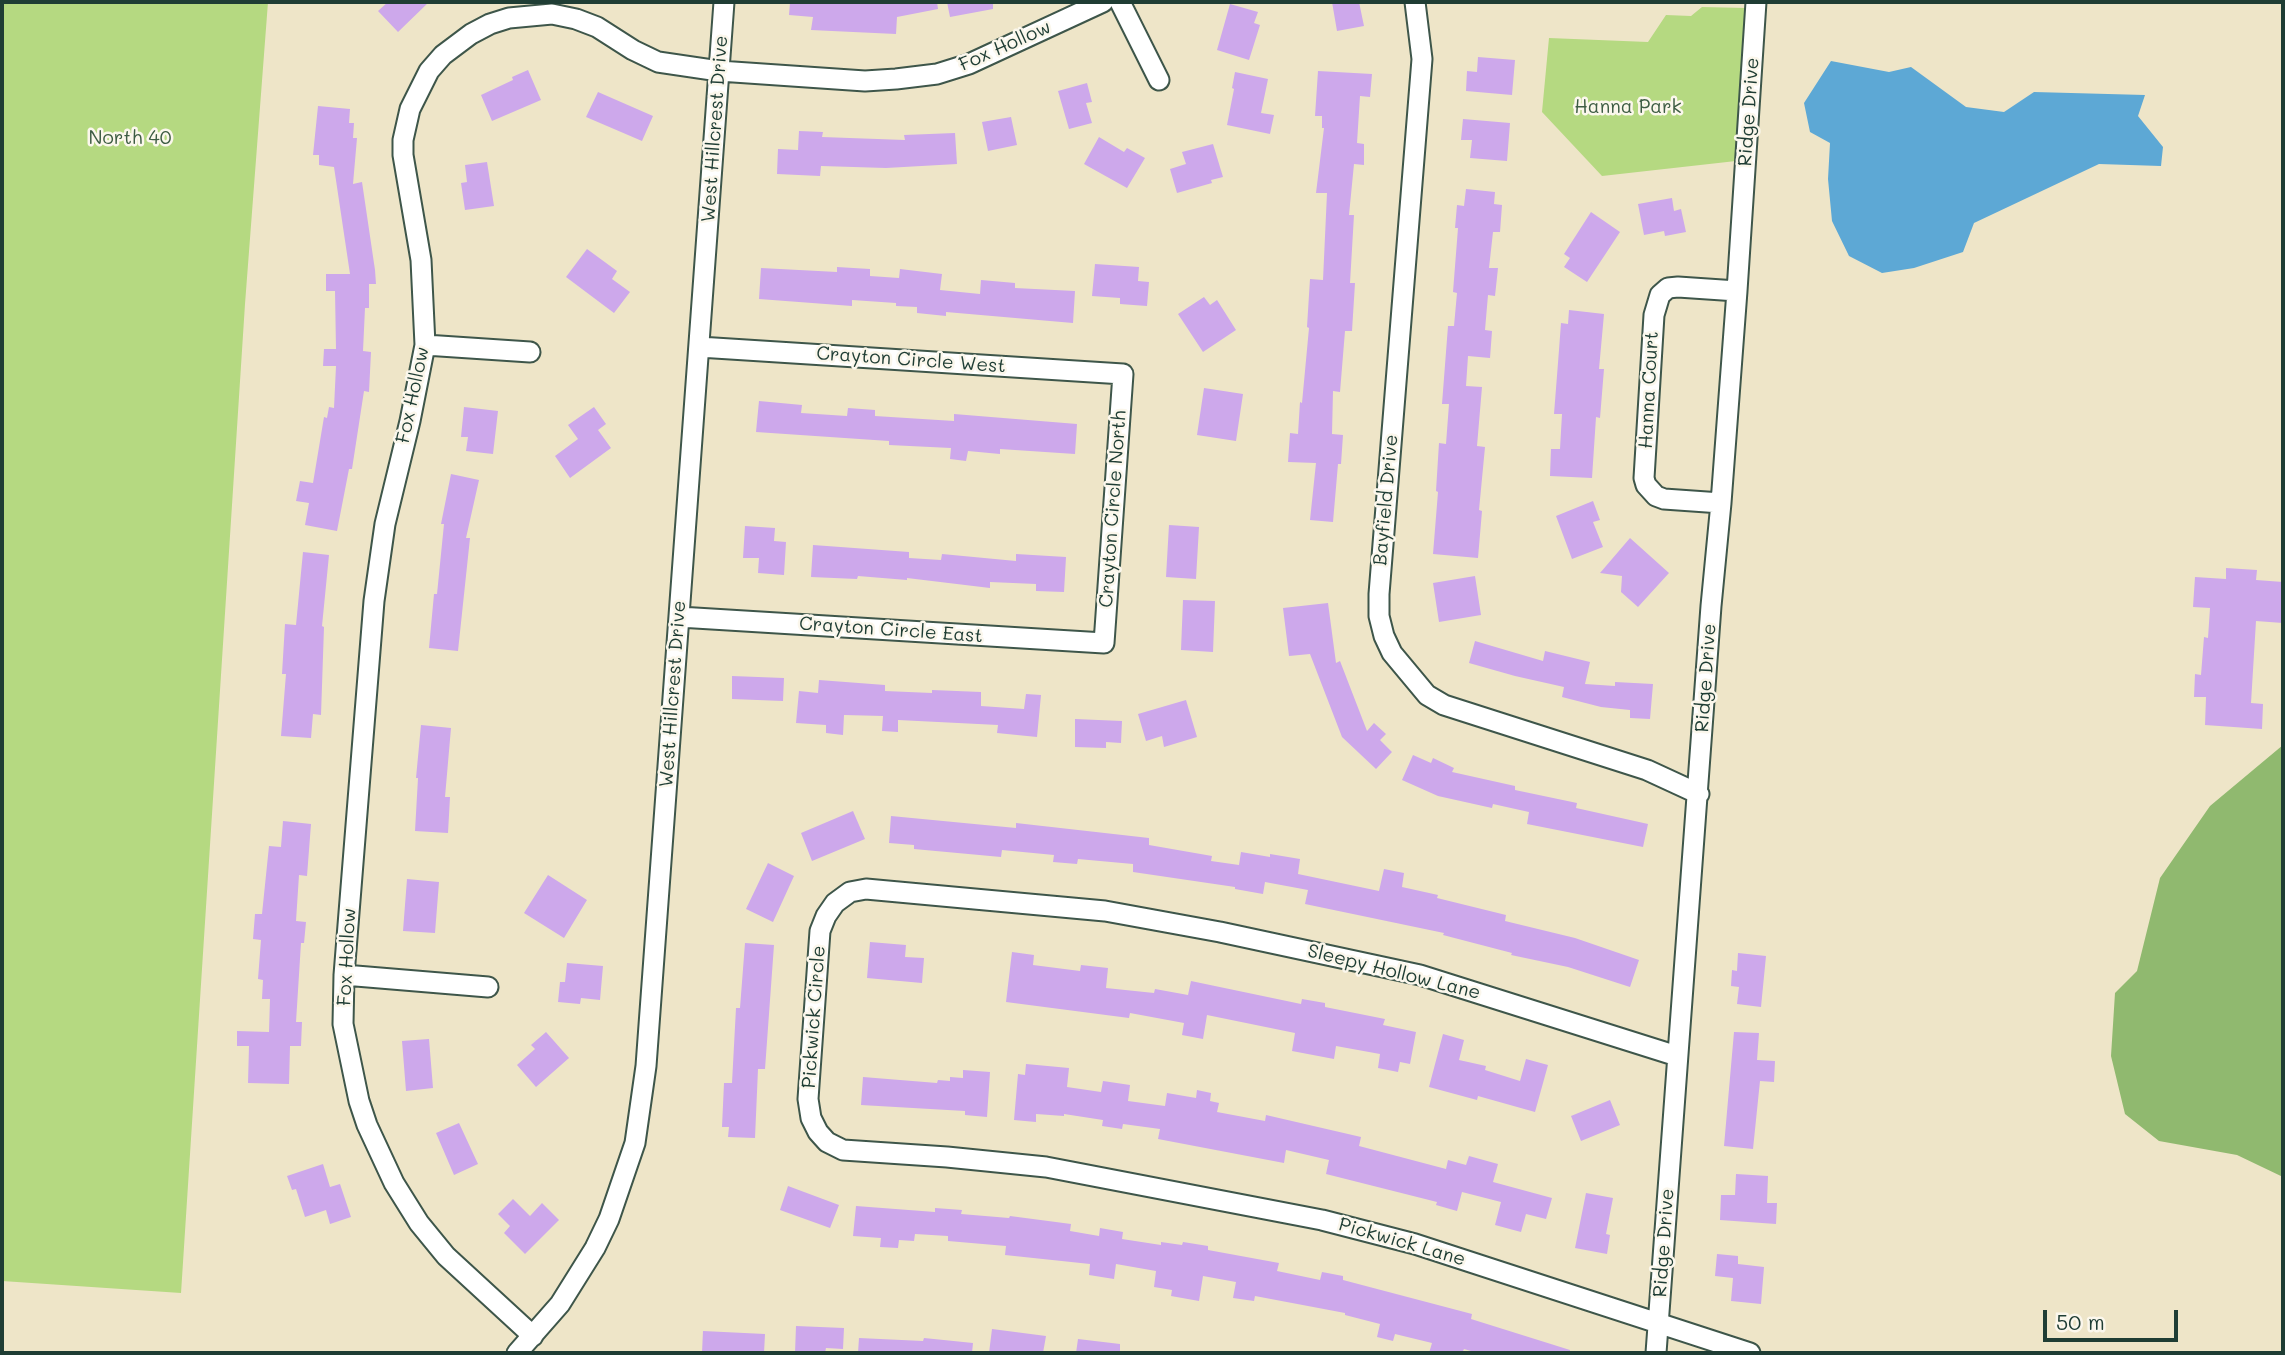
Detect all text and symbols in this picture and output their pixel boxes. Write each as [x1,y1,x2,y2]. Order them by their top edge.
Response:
street label: Fox Hollow [956,16,1054,76]
street label: West Hillcrest Drive [697,35,733,223]
street label: Ridge Drive [1734,57,1764,167]
park label: Hanna Park [1574,96,1682,118]
park label: North 40 [89,127,171,149]
street label: Hanna Court [1635,331,1663,449]
street label: Crayton Circle West [816,342,1006,378]
street label: Fox Hollow [392,345,434,445]
street label: Crayton Circle North [1095,410,1131,608]
street label: Bayfield Drive [1369,433,1403,567]
street label: West Hillcrest Drive [655,600,691,788]
street label: Crayton Circle East [798,612,984,648]
street label: Ridge Drive [1691,623,1721,733]
street label: Fox Hollow [333,907,361,1007]
street label: Sleepy Hollow Lane [1305,939,1483,1005]
street label: Pickwick Circle [798,945,830,1089]
street label: Ridge Drive [1649,1188,1679,1298]
street label: Pickwick Lane [1336,1213,1468,1271]
scale bar [2047,1296,2182,1340]
text: 50 m [2056,1308,2105,1335]

